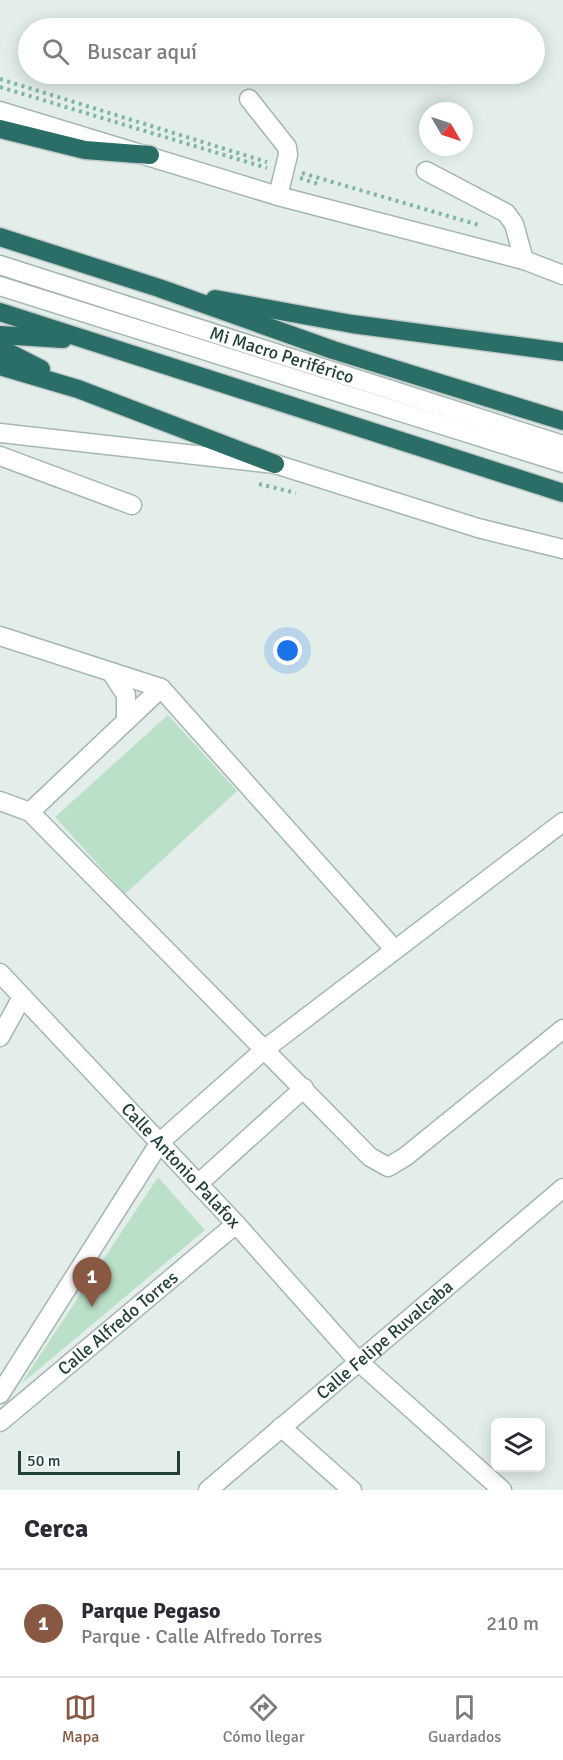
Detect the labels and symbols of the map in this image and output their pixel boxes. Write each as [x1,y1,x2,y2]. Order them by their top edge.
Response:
north arrow [419,102,473,156]
street label: Mi Macro Periférico [207,322,357,388]
your location [273,636,302,665]
street label: Calle Antonio Palafox [117,1098,246,1233]
pin: 1 [72,1258,112,1307]
street label: Calle Alfredo Torres [53,1266,183,1380]
street label: Calle Felipe Ruvalcaba [312,1275,458,1404]
scale bar [18,1448,180,1476]

